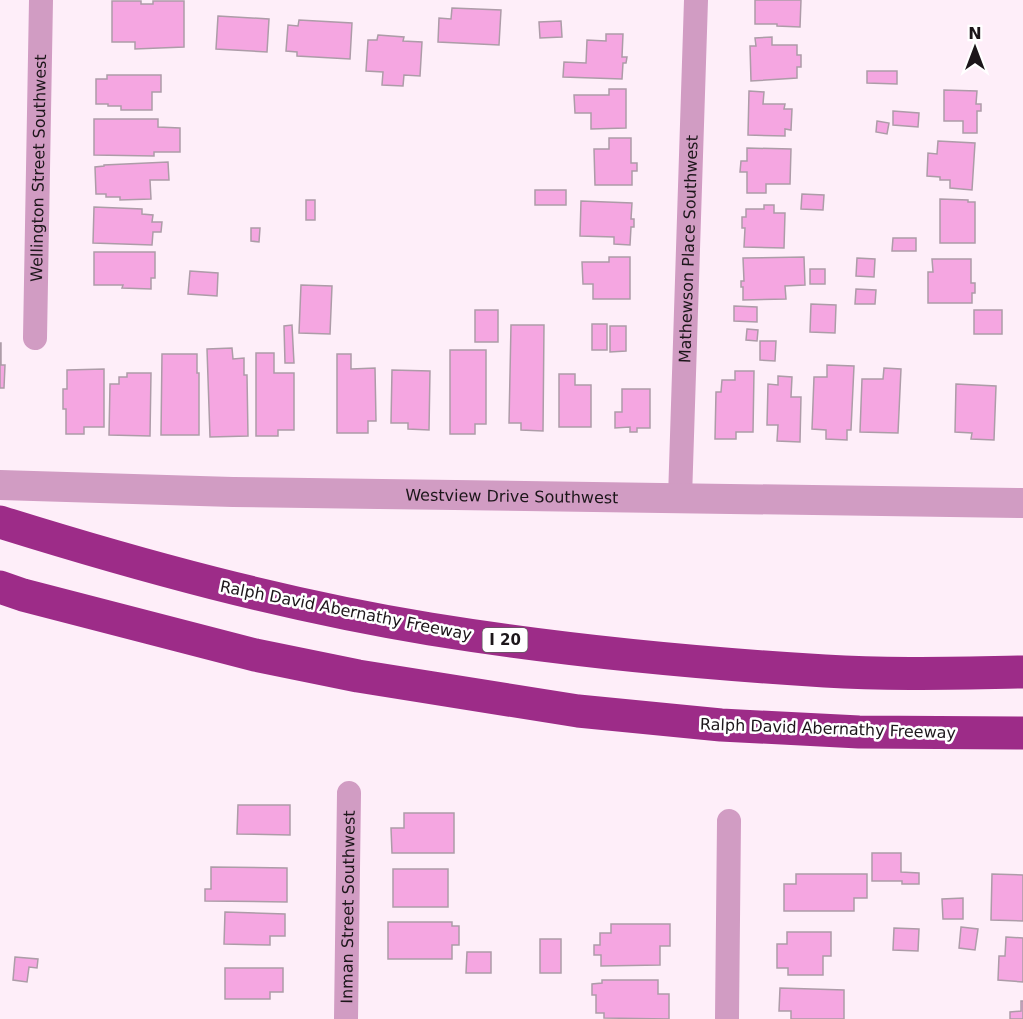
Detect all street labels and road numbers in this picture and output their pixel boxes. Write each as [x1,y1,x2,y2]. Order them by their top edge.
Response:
street label: Wellington Street Southwest [27,54,50,282]
street label: Mathewson Place Southwest [675,135,702,363]
street label: Westview Drive Southwest [405,485,619,507]
street label: Ralph David Abernathy Freeway [218,577,473,644]
road number: I 20 [482,628,528,652]
street label: Ralph David Abernathy Freeway [700,715,956,742]
street label: Inman Street Southwest [337,810,359,1004]

